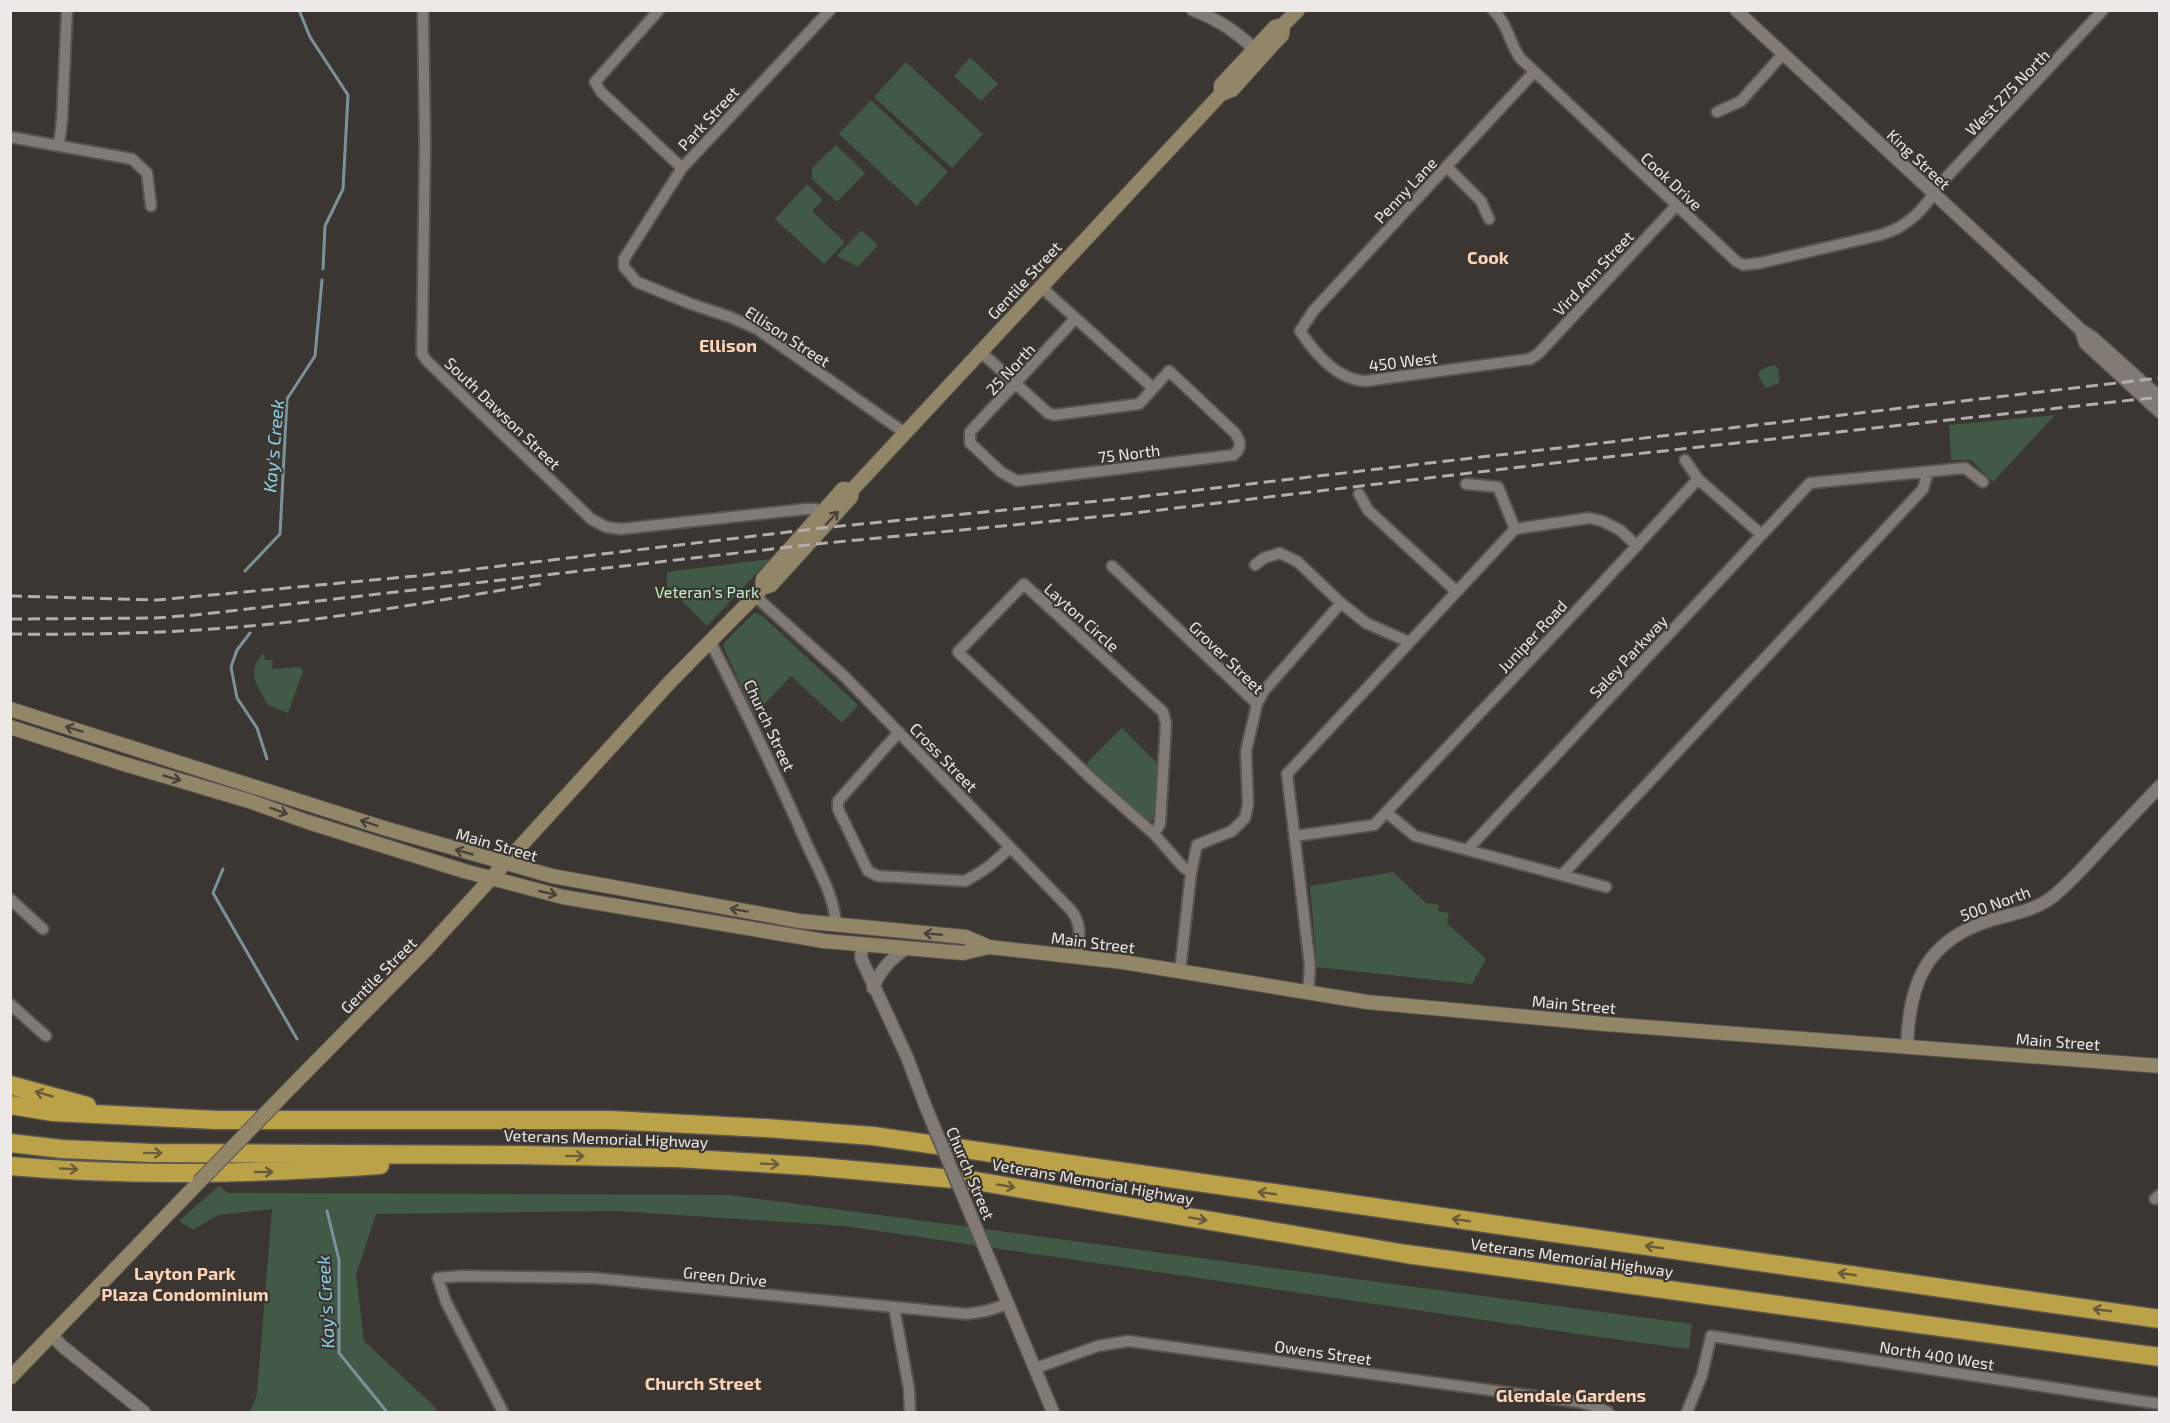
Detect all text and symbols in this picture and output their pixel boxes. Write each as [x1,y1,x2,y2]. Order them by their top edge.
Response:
street label: West 275 North [1961,45,2053,139]
street label: Park Street [674,82,742,154]
street label: King Street [1883,125,1955,193]
street label: Cook Drive [1637,148,1707,214]
street label: Penny Lane [1370,153,1440,227]
street label: Vird Ann Street [1549,227,1637,319]
street label: Gentile Street [983,237,1065,323]
district label: Cook [1467,246,1509,268]
street label: Ellison Street [742,302,834,370]
district label: Ellison [699,334,757,356]
street label: 25 North [981,339,1039,399]
street label: 450 West [1368,347,1438,375]
street label: South Dawson Street [441,353,565,473]
water label: Kay's Creek [258,399,288,493]
street label: 75 North [1097,440,1161,466]
one-way arrow [825,510,839,525]
street label: Layton Circle [1041,578,1123,656]
park label: Veteran's Park [655,582,759,601]
street label: Juniper Road [1494,596,1570,676]
street label: Saley Parkway [1585,610,1671,701]
street label: Grover Street [1186,617,1268,697]
street label: Church Street [740,676,800,774]
street label: Cross Street [906,718,982,796]
one-way arrow [65,723,84,734]
one-way arrow [162,773,181,784]
one-way arrow [269,807,288,818]
one-way arrow [360,817,379,828]
street label: Main Street [454,823,540,865]
one-way arrow [455,846,474,857]
street label: 500 North [1957,881,2033,925]
one-way arrow [538,888,557,900]
one-way arrow [730,905,750,916]
street label: Main Street [1050,927,1136,957]
one-way arrow [923,928,943,939]
street label: Gentile Street [336,933,420,1017]
street label: Main Street [1531,991,1617,1017]
street label: Main Street [2015,1029,2101,1053]
one-way arrow [35,1088,54,1099]
street label: Church Street [943,1124,999,1222]
street label: Veterans Memorial Highway [503,1125,709,1151]
one-way arrow [142,1147,162,1159]
one-way arrow [565,1150,585,1162]
street label: Veterans Memorial Highway [991,1154,1196,1208]
one-way arrow [760,1158,780,1169]
one-way arrow [58,1163,78,1174]
one-way arrow [253,1166,273,1178]
one-way arrow [996,1181,1015,1192]
one-way arrow [1258,1187,1278,1198]
one-way arrow [1188,1214,1208,1225]
one-way arrow [1451,1214,1471,1225]
street label: Veterans Memorial Highway [1469,1233,1675,1281]
one-way arrow [1644,1242,1664,1253]
water label: Kay's Creek [312,1255,338,1349]
district label: Layton Park Plaza Condominium [101,1262,269,1305]
street label: Green Drive [682,1262,768,1290]
one-way arrow [1837,1269,1857,1280]
one-way arrow [2092,1305,2112,1316]
street label: Owens Street [1273,1336,1373,1368]
street label: North 400 West [1878,1337,1996,1373]
district label: Church Street [645,1372,762,1394]
district label: Glendale Gardens [1496,1384,1646,1406]

